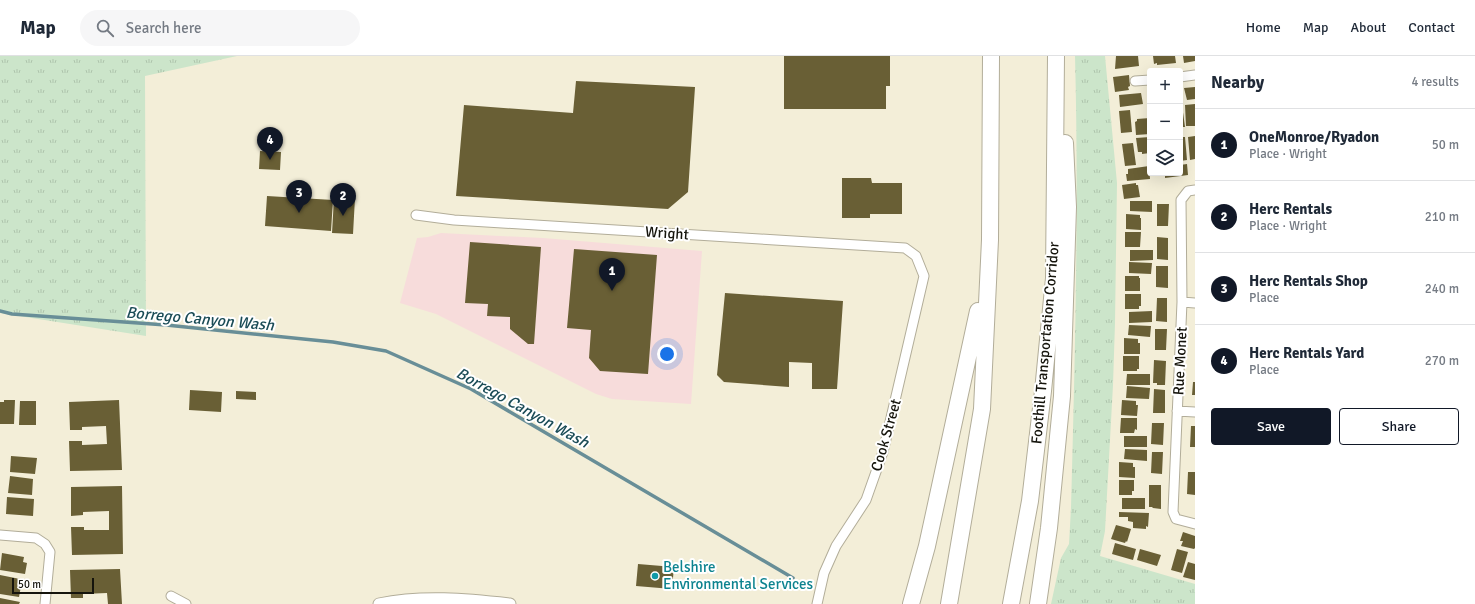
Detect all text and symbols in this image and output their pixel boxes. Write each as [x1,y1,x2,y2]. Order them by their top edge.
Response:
search box [80,10,360,46]
text: Map [20,16,56,40]
icon: search [94,17,116,39]
text: Search here [126,19,201,37]
text: Home [1246,19,1281,36]
text: Map [1303,19,1328,36]
text: About [1350,19,1386,36]
text: Contact [1408,19,1455,36]
map controls [1147,68,1183,176]
button: + [1147,68,1183,104]
text: Nearby [1211,72,1264,93]
text: 4 results [1411,74,1459,90]
button: − [1147,104,1183,140]
pin: 4 [257,127,283,160]
text: OneMonroe/Ryadon [1249,128,1379,146]
text: 1 [1220,137,1228,153]
text: 50 m [1432,137,1459,153]
button: layers [1147,140,1183,176]
text: Place · Wright [1249,146,1327,162]
pin: 3 [286,180,312,213]
pin: 2 [330,183,356,216]
text: Herc Rentals [1249,200,1332,218]
text: 2 [1220,209,1228,225]
text: 210 m [1425,209,1459,225]
text: Place · Wright [1249,218,1327,234]
street label: Wright [645,222,689,244]
street label: Foothill Transportation Corridor [1027,241,1063,445]
pin: 1 [599,258,625,291]
text: Herc Rentals Shop [1249,272,1368,290]
text: 3 [1220,281,1228,297]
text: 240 m [1425,281,1459,297]
text: Place [1249,290,1279,306]
water label: Borrego Canyon Wash [125,303,276,336]
street label: Rue Monet [1169,326,1191,396]
your location [657,344,677,364]
text: Herc Rentals Yard [1249,344,1364,362]
text: 4 [1220,353,1228,369]
text: 270 m [1425,353,1459,369]
text: Place [1249,362,1279,378]
water label: Borrego Canyon Wash [453,363,593,453]
street label: Cook Street [867,397,905,473]
button: Save [1211,408,1331,445]
button: Share [1339,408,1459,445]
place label: Belshire Environmental Services [663,558,814,593]
marker: Belshire Environmental Services [650,571,660,581]
scale bar [12,576,94,595]
text: 50 m [18,578,41,591]

